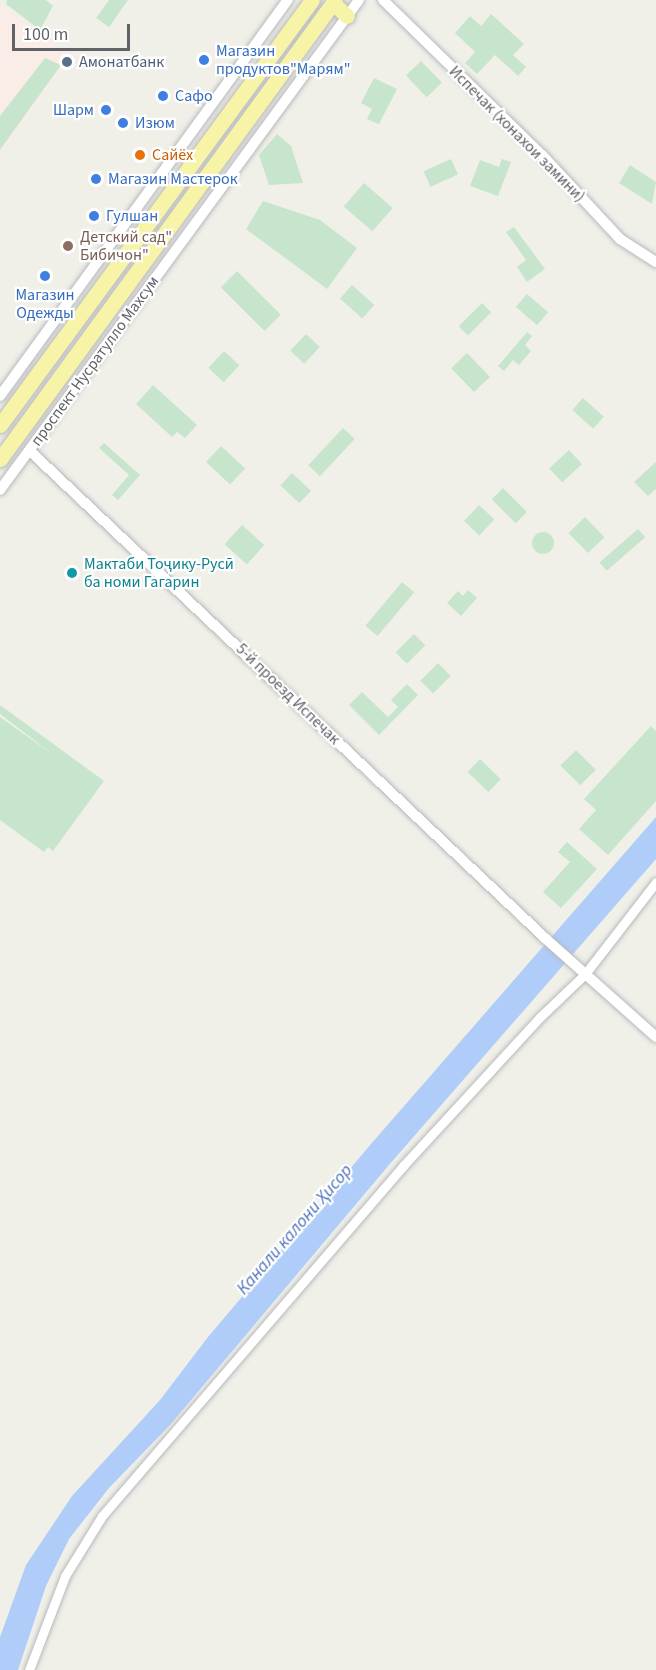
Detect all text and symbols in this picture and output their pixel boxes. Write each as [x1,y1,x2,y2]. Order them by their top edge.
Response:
scale bar [15,12,134,50]
text: 100 m [23,22,68,47]
place label: Магазин продуктов"Марям" [216,41,350,79]
place label: Амонатбанк [79,52,164,72]
marker: Магазин продуктов"Марям" [197,53,211,67]
marker: Амонатбанк [60,55,74,69]
street label: Испечак (хонахои замини) [445,62,589,206]
place label: Сафо [175,86,213,106]
marker: Сафо [156,89,170,103]
place label: Шарм [53,100,94,120]
marker: Шарм [99,103,113,117]
place label: Изюм [135,113,175,133]
marker: Изюм [116,116,130,130]
place label: Сайёх [152,145,193,165]
marker: Сайёх [133,148,147,162]
place label: Магазин Мастерок [108,169,238,189]
marker: Магазин Мастерок [89,172,103,186]
place label: Гулшан [106,206,158,226]
marker: Гулшан [87,209,101,223]
place label: Детский сад" Бибичон" [80,227,172,265]
marker: Детский сад" Бибичон" [61,239,75,253]
marker: Магазин Одежды [38,269,52,283]
street label: проспект Нусратулло Махсум [27,272,163,450]
place label: Магазин Одежды [15,285,75,323]
place label: Мактаби Тоҷику-Русӣ ба номи Гагарин [84,554,234,592]
marker: Мактаби Тоҷику-Русӣ ба номи Гагарин [65,566,79,580]
street label: 5-й проезд Испечак [232,639,344,749]
water label: Канали калони Ҳисор [233,1160,357,1300]

